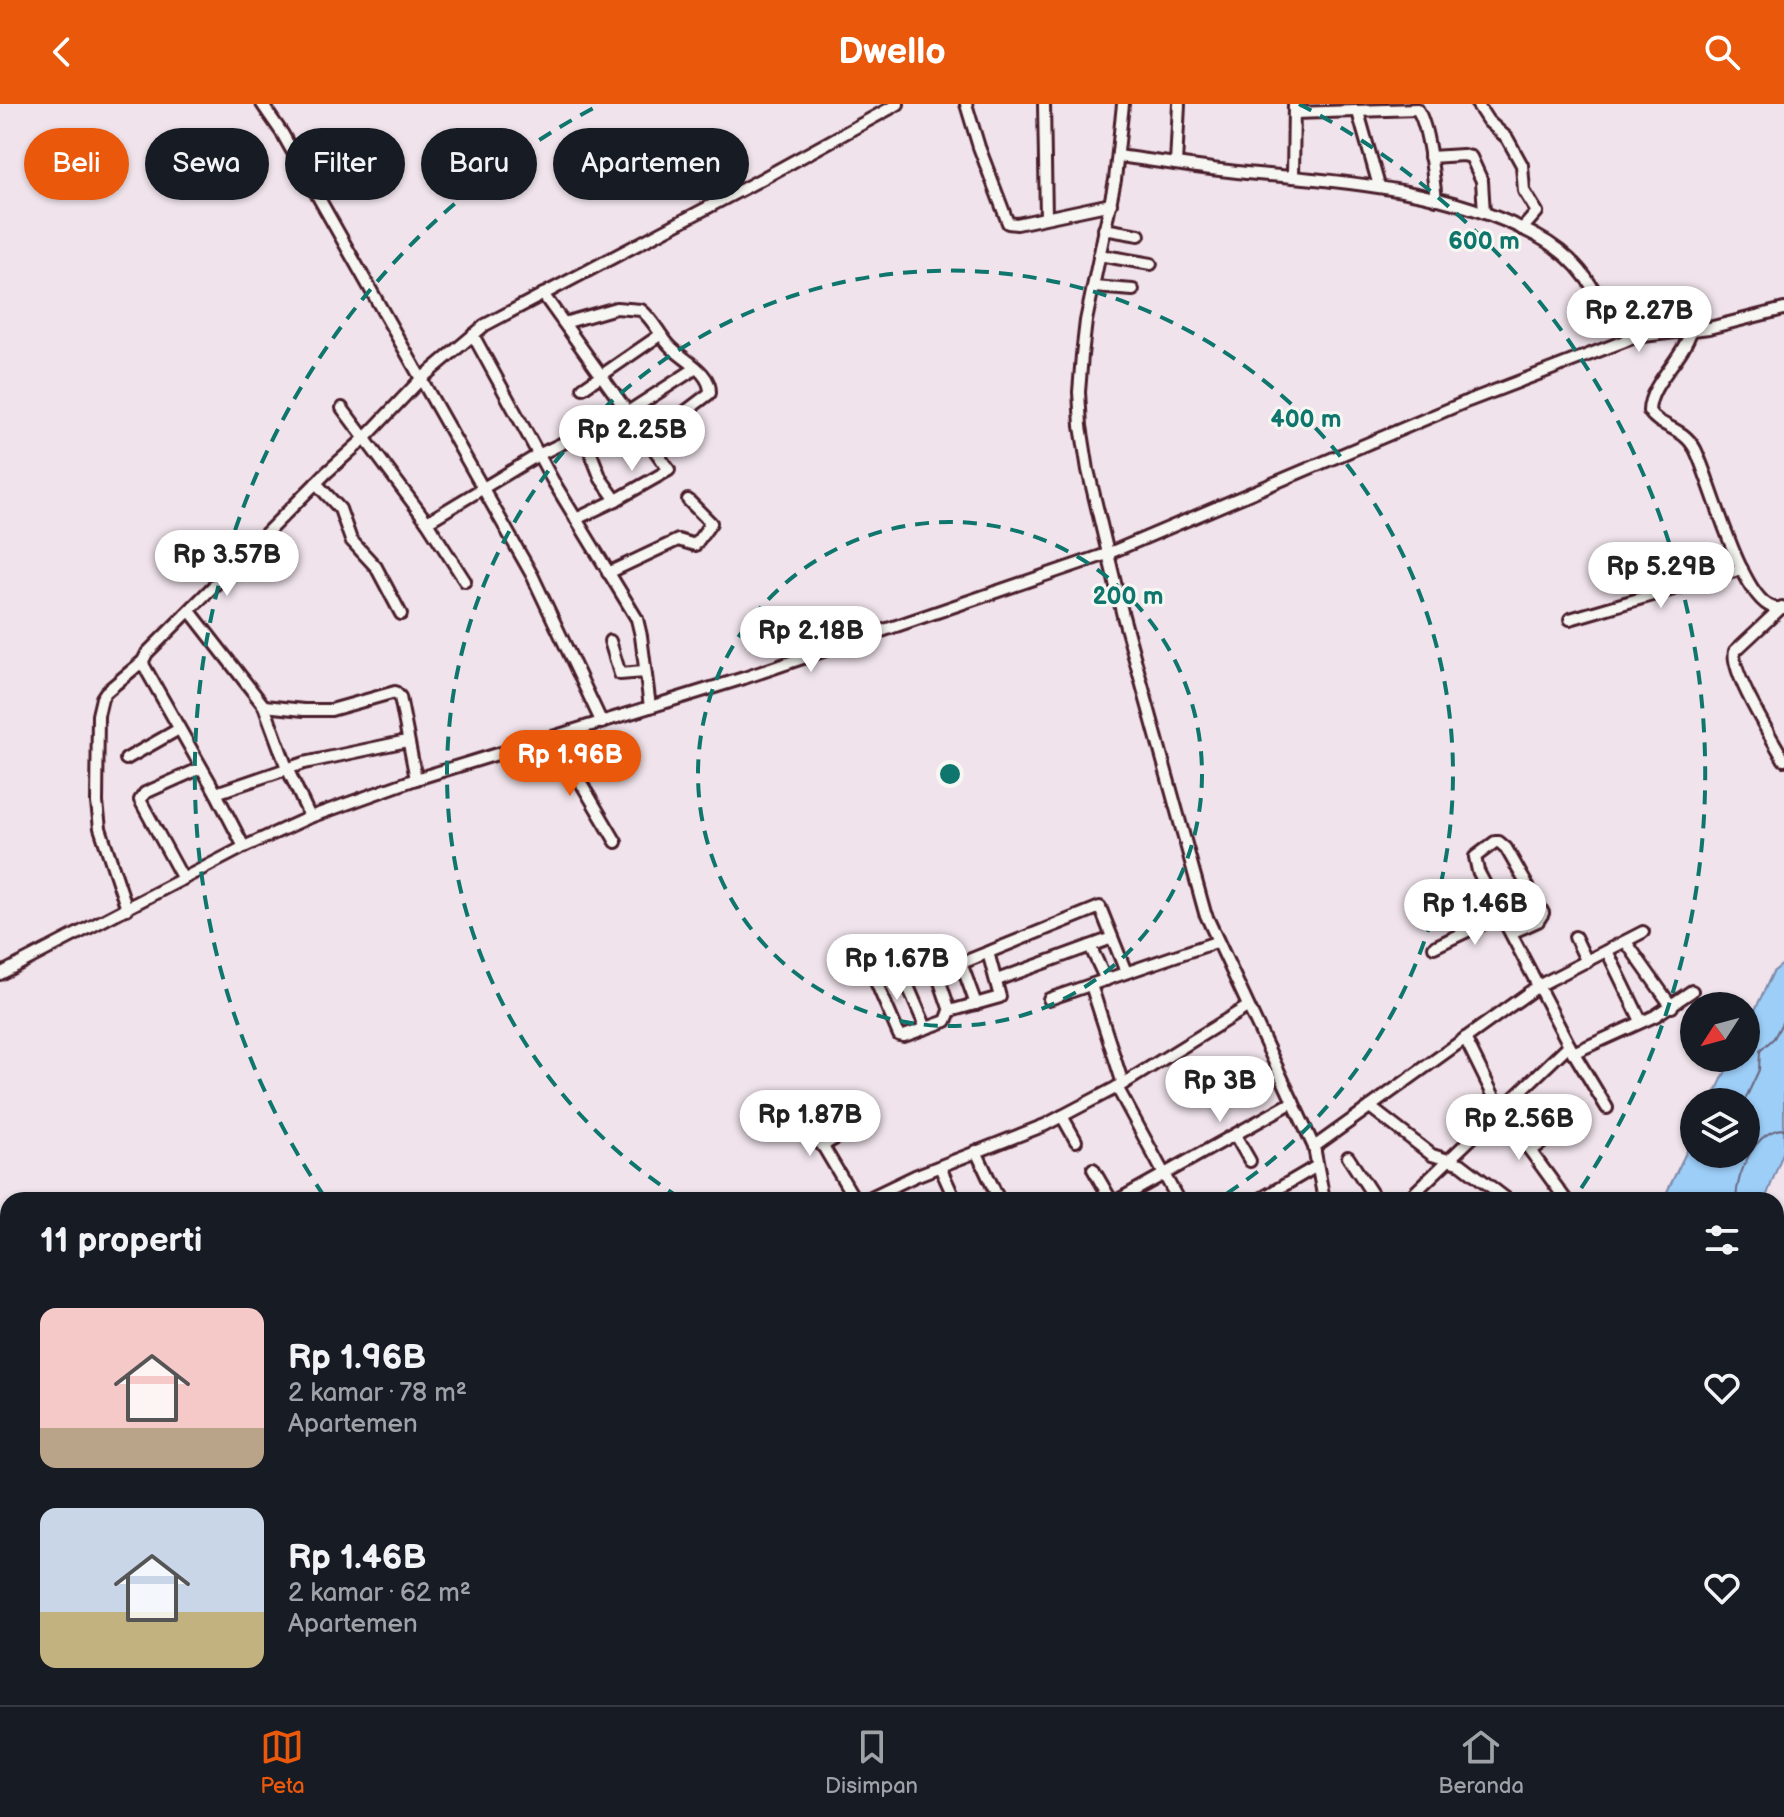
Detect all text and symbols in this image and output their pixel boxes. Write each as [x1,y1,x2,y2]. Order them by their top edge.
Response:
icon: back [40,30,84,74]
icon: search [1700,30,1744,74]
text: Dwello [838,31,946,74]
chip: Beli [24,128,129,200]
chip: Sewa [145,128,269,200]
chip: Filter [285,128,405,200]
chip: Baru [421,128,537,200]
chip: Apartemen [553,128,749,200]
text: 600 m [1448,227,1520,256]
pin: Rp 2.27B [1556,286,1722,354]
text: Rp 2.27B [1585,296,1693,327]
pin: Rp 2.25B [549,405,715,473]
text: 400 m [1271,405,1342,434]
text: Rp 2.25B [577,415,687,446]
pin: Rp 3.57B [144,530,310,598]
text: Rp 3.57B [173,540,281,571]
pin: Rp 5.29B [1578,542,1744,610]
text: Rp 5.29B [1606,552,1716,583]
text: 200 m [1093,582,1163,611]
pin: Rp 2.18B [728,606,894,674]
text: Rp 2.18B [758,616,864,647]
pin: Rp 1.96B [487,730,653,798]
text: Rp 1.96B [517,740,623,771]
centre of rings [936,760,964,788]
pin: Rp 1.46B [1392,879,1558,947]
text: Rp 1.46B [1422,889,1528,920]
pin: Rp 1.67B [814,934,980,1002]
text: Rp 1.67B [845,944,949,975]
north arrow [1680,992,1760,1072]
map controls [1680,992,1760,1168]
pin: Rp 3B [1164,1056,1276,1124]
text: Rp 3B [1183,1066,1257,1097]
button: layers [1680,1088,1760,1168]
pin: Rp 1.87B [727,1090,893,1158]
pin: Rp 2.56B [1436,1094,1602,1162]
text: Rp 1.87B [758,1100,862,1131]
text: Rp 2.56B [1464,1104,1574,1135]
icon: filters [1700,1218,1744,1262]
text: 11 properti [40,1220,202,1261]
text: Rp 1.96B [288,1337,426,1378]
icon: home [104,1340,200,1436]
icon: heart [1700,1366,1744,1410]
text: 2 kamar · 78 m² [288,1378,467,1409]
text: Apartemen [288,1409,418,1440]
text: Rp 1.46B [288,1537,426,1578]
icon: home [104,1540,200,1636]
icon: heart [1700,1566,1744,1610]
text: 2 kamar · 62 m² [288,1578,471,1609]
text: Apartemen [288,1609,418,1640]
tab: Peta [260,1725,305,1800]
tab: Disimpan [825,1725,918,1800]
tab: Beranda [1438,1725,1524,1800]

